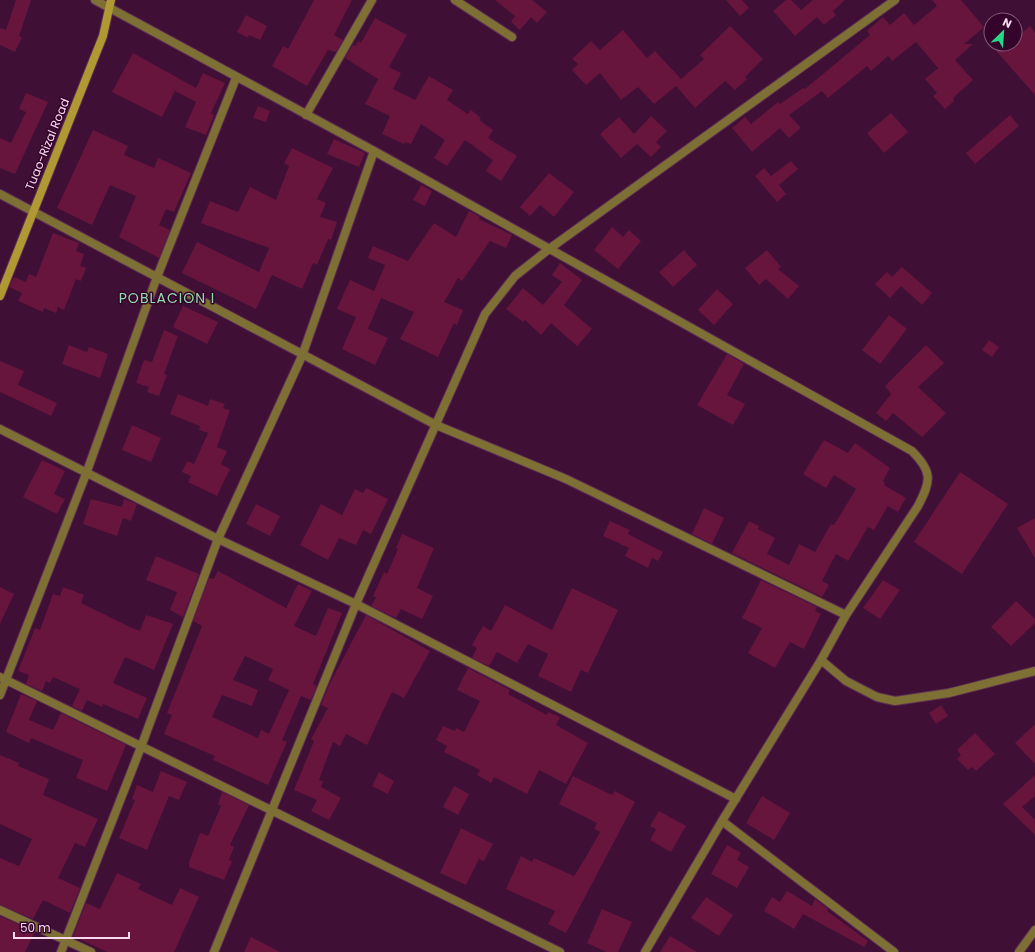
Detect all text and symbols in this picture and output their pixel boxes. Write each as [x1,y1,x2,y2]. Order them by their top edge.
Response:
north arrow [983,12,1023,52]
text: N [1000,14,1014,32]
street label: Tuao-Rizal Road [21,95,73,193]
district label: POBLACION I [119,288,215,308]
scale bar [14,914,129,940]
text: 50 m [20,919,51,936]

